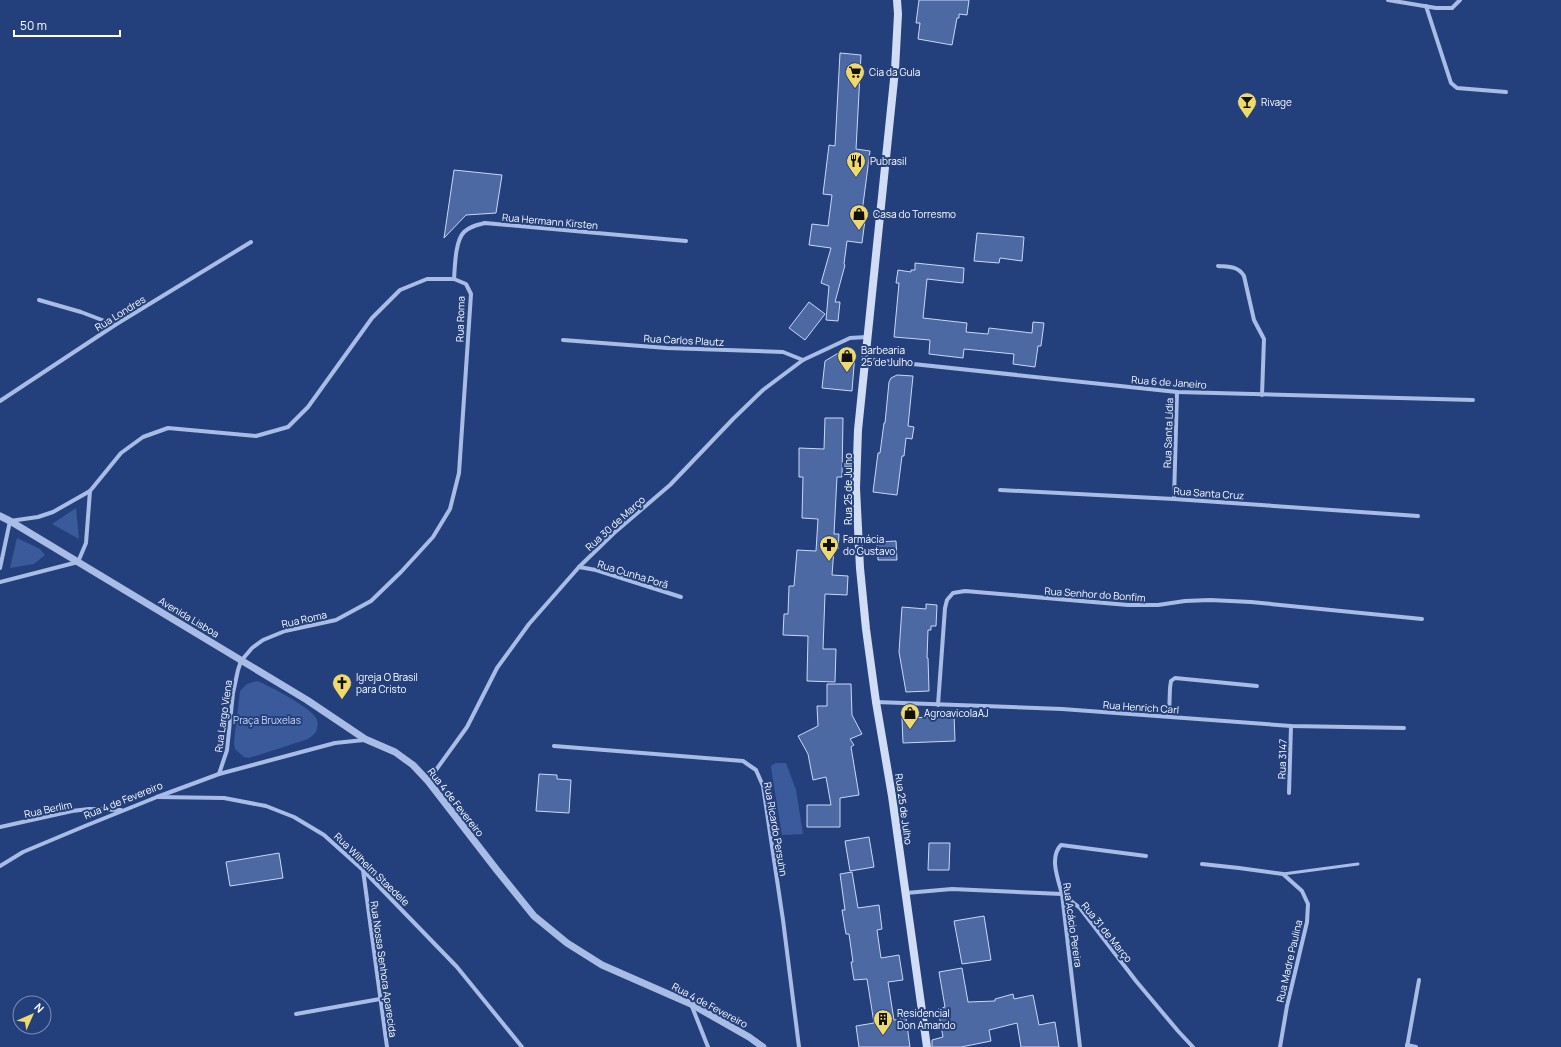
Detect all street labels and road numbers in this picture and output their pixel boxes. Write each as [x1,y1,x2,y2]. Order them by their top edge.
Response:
street label: Rua Hermann Kirsten [501,210,599,232]
street label: Rua Londres [92,292,148,334]
street label: Rua Roma [452,296,468,342]
street label: Rua Carlos Plautz [643,331,725,349]
street label: Rua 6 de Janeiro [1131,372,1207,392]
street label: Rua Santa Lídia [1160,398,1176,468]
street label: Rua 25 de Julho [841,453,855,525]
street label: Rua Santa Cruz [1173,484,1245,502]
street label: Rua 30 de Março [582,492,648,554]
street label: Rua Cunha Porã [596,557,670,591]
street label: Rua Senhor do Bonfim [1044,583,1146,605]
street label: Avenida Lisboa [156,593,222,641]
street label: Rua Roma [280,607,328,631]
street label: Rua Largo Viena [211,679,235,753]
street label: Rua Henrich Carl [1102,697,1180,717]
street label: Rua 3147 [1274,739,1290,779]
street label: Rua 4 de Fevereiro [425,765,487,839]
street label: Rua 25 de Julho [892,772,916,846]
street label: Rua 4 de Fevereiro [82,778,165,822]
street label: Rua Ricardo Persuhn [761,781,791,877]
street label: Rua Berlim [23,797,73,821]
street label: Rua Wilhelm Staedele [331,829,413,909]
street label: Rua Acácio Pereira [1060,882,1086,968]
street label: Rua 31 de Março [1078,899,1136,965]
street label: Rua Nossa Senhora Aparecida [367,900,401,1038]
street label: Rua Madre Paulina [1273,918,1305,1004]
street label: Rua 4 de Fevereiro [670,979,750,1031]

